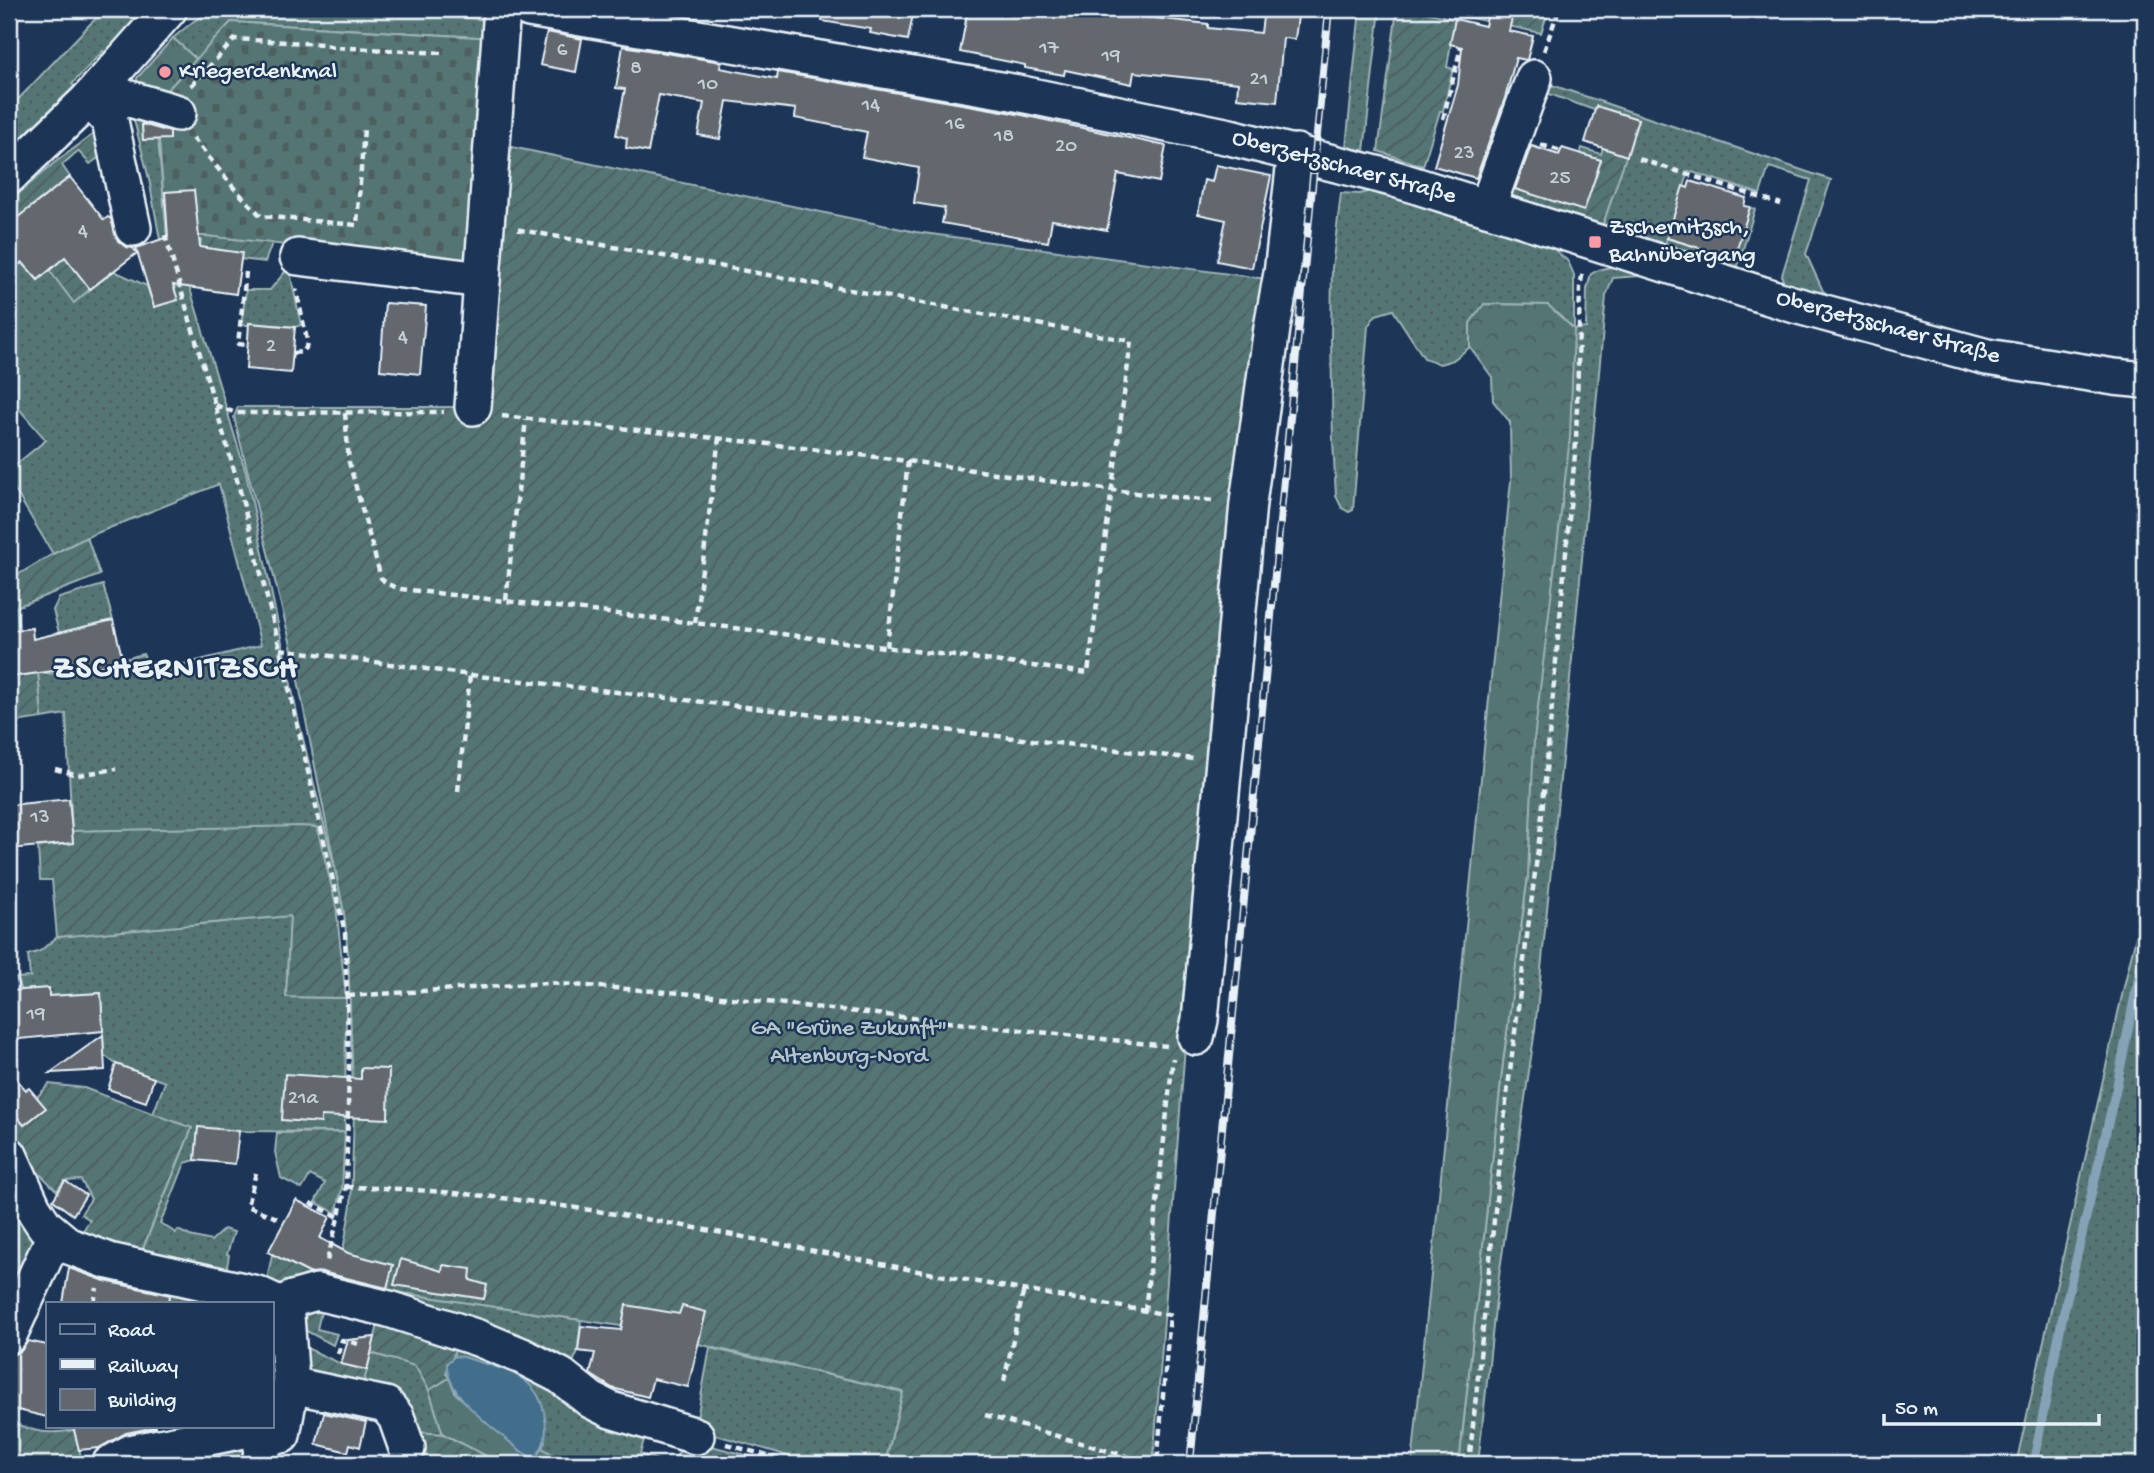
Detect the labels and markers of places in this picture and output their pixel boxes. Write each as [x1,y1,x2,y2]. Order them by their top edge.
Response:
place label: Kriegerdenkmal [179,58,337,87]
marker: Kriegerdenkmal [157,64,173,80]
place label: Zschernitzsch, Bahnübergang [1608,214,1756,271]
marker: Zschernitzsch, Bahnübergang [1587,234,1603,250]

